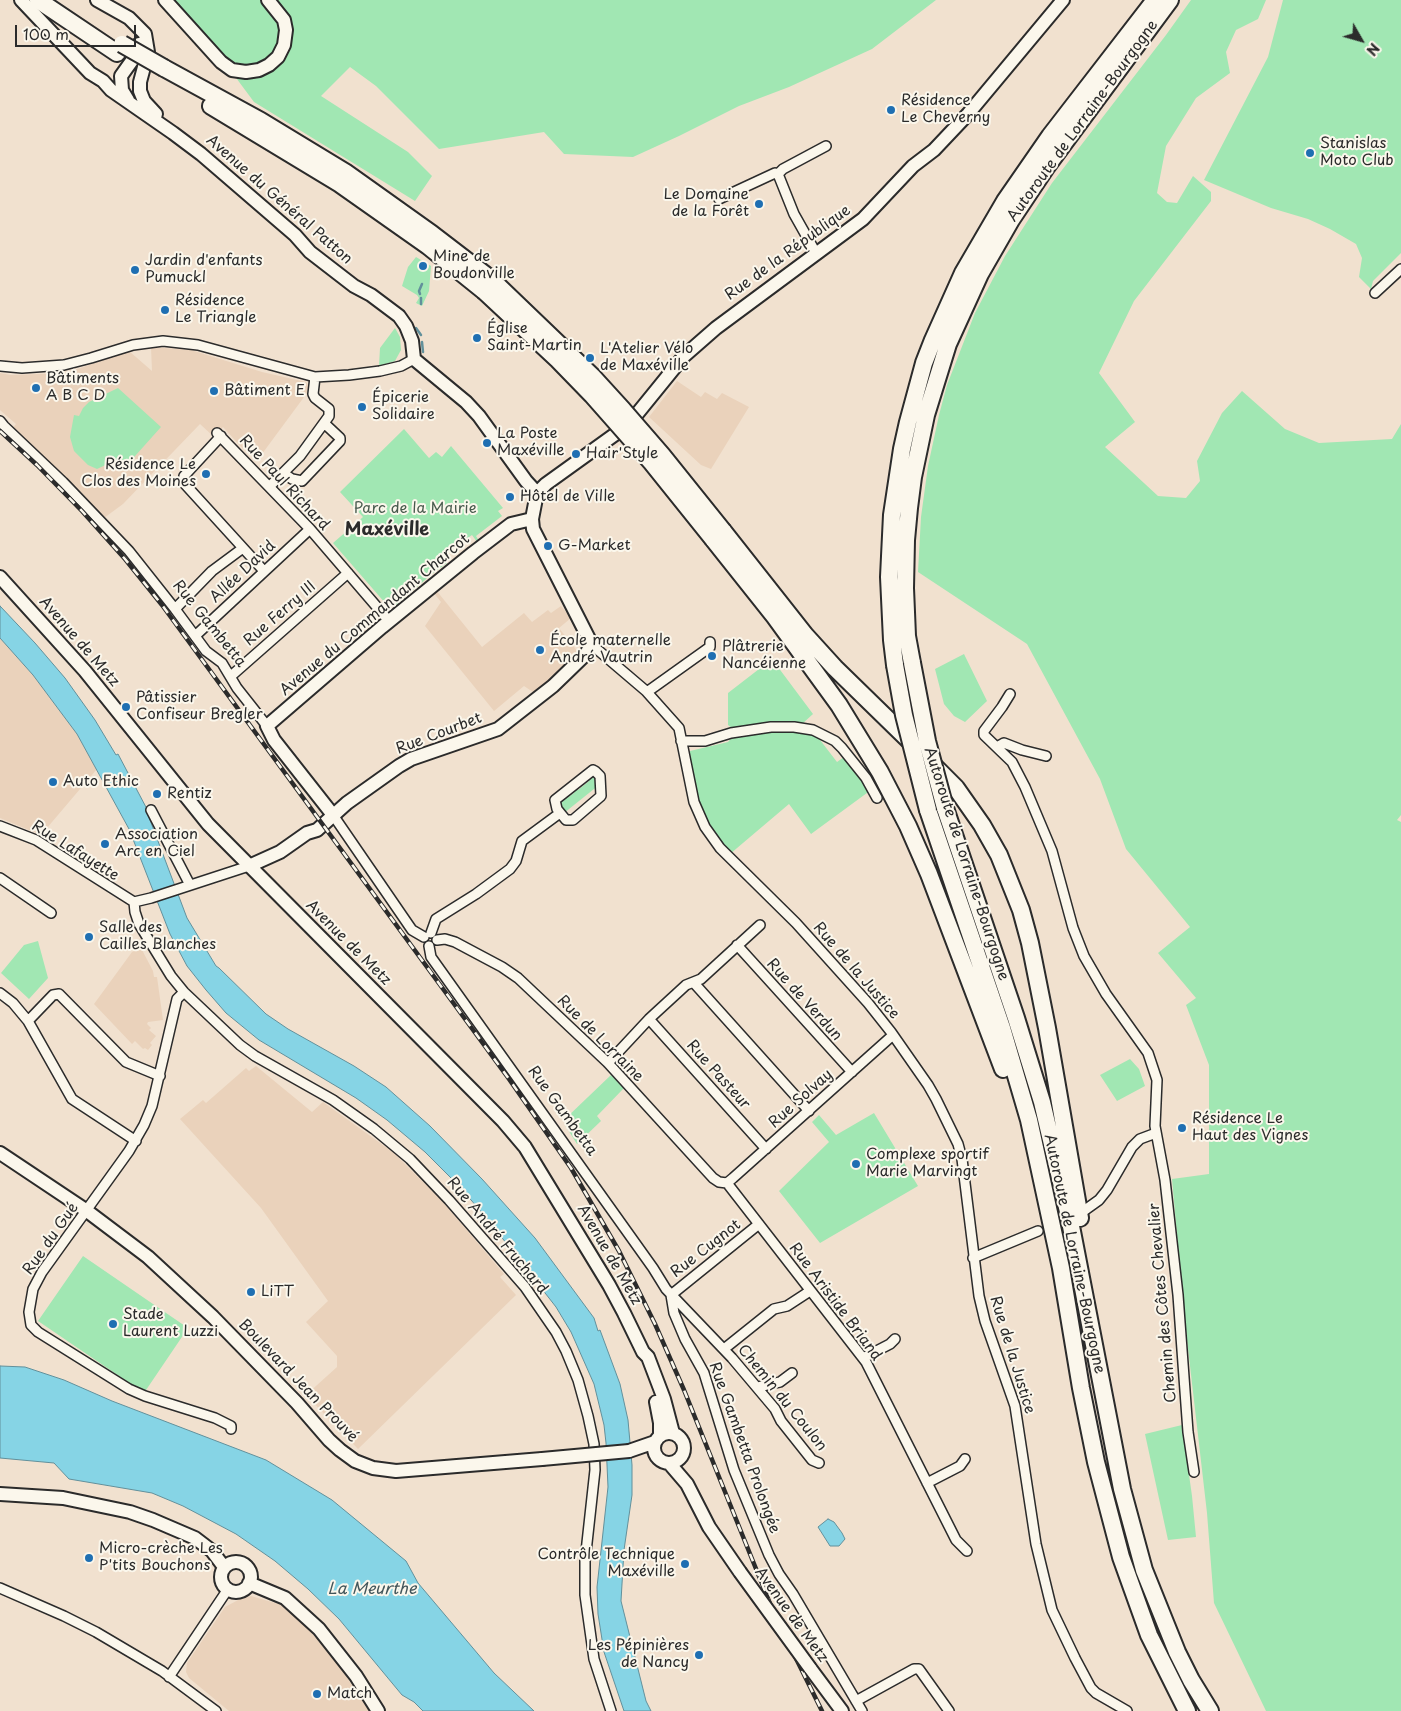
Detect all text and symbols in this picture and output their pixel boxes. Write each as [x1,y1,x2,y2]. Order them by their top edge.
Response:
scale bar [18,15,139,47]
north arrow [1336,15,1386,65]
street label: Autoroute de Lorraine-Bourgogne [1004,17,1162,225]
text: 100 m [23,22,69,45]
text: N [1362,39,1385,60]
place label: Résidence Le Cheverny [901,92,990,127]
marker: Résidence Le Cheverny [885,104,897,116]
street label: Avenue du Général Patton [202,132,356,268]
place label: Stanislas Moto Club [1320,135,1394,170]
marker: Stanislas Moto Club [1304,147,1316,159]
place label: Le Domaine de la Forêt [663,186,749,221]
marker: Le Domaine de la Forêt [753,198,765,210]
street label: Rue de la République [722,201,854,305]
place label: Mine de Boudonville [433,248,515,283]
place label: Jardin d'enfants Pumuckl [145,252,263,287]
marker: Mine de Boudonville [417,260,429,272]
marker: Jardin d'enfants Pumuckl [129,264,141,276]
place label: Résidence Le Triangle [175,292,257,327]
marker: Résidence Le Triangle [159,304,171,316]
place label: Église Saint-Martin [487,320,582,355]
marker: Église Saint-Martin [471,332,483,344]
place label: L'Atelier Vélo de Maxéville [600,340,693,375]
marker: L'Atelier Vélo de Maxéville [584,352,596,364]
place label: Bâtiments A B C D [46,370,119,405]
marker: Bâtiments A B C D [30,382,42,394]
place label: Bâtiment E [224,382,305,400]
marker: Bâtiment E [208,385,220,397]
place label: Épicerie Solidaire [372,389,435,424]
marker: Épicerie Solidaire [356,401,368,413]
place label: La Poste Maxéville [497,425,564,460]
street label: Rue Paul Richard [235,432,333,534]
marker: La Poste Maxéville [481,437,493,449]
place label: Hair'Style [586,445,658,463]
marker: Hair'Style [570,448,582,460]
place label: Résidence Le Clos des Moines [81,456,196,491]
marker: Résidence Le Clos des Moines [200,468,212,480]
place label: Hôtel de Ville [520,488,615,506]
marker: Hôtel de Ville [504,491,516,503]
park label: Parc de la Mairie [353,500,477,518]
district label: Maxéville [345,519,429,541]
street label: Avenue du Commandant Charcot [277,530,473,700]
street label: Allée David [207,537,279,607]
place label: G-Market [558,537,631,555]
marker: G-Market [542,540,554,552]
street label: Rue Gambetta [169,577,249,671]
street label: Rue Ferry III [240,578,320,650]
street label: Avenue de Metz [35,594,123,690]
place label: École maternelle André Vautrin [550,632,671,667]
place label: Plâtrerie Nancéienne [722,638,806,673]
marker: École maternelle André Vautrin [534,644,546,656]
marker: Plâtrerie Nancéienne [706,650,718,662]
place label: Pâtissier Confiseur Bregler [136,689,263,724]
marker: Pâtissier Confiseur Bregler [120,701,132,713]
street label: Rue Courbet [394,709,484,759]
street label: Autoroute de Lorraine-Bourgogne [920,745,1012,983]
place label: Auto Ethic [63,773,139,791]
marker: Auto Ethic [47,776,59,788]
place label: Rentiz [167,785,212,803]
marker: Rentiz [151,788,163,800]
street label: Rue Lafayette [28,817,122,885]
place label: Association Arc en Ciel [115,826,198,861]
marker: Association Arc en Ciel [99,838,111,850]
street label: Avenue de Metz [302,897,394,989]
place label: Salle des Cailles Blanches [99,919,216,954]
street label: Rue de la Justice [809,919,903,1023]
marker: Salle des Cailles Blanches [83,931,95,943]
street label: Rue de Verdun [762,955,846,1045]
street label: Rue de Lorraine [553,992,647,1086]
street label: Rue Pasteur [682,1037,754,1113]
street label: Rue Gambetta [523,1063,601,1159]
street label: Rue Solvay [765,1066,837,1132]
place label: Résidence Le Haut des Vignes [1192,1110,1308,1145]
marker: Résidence Le Haut des Vignes [1176,1122,1188,1134]
street label: Autoroute de Lorraine-Bourgogne [1040,1132,1108,1376]
place label: Complexe sportif Marie Marvingt [866,1146,989,1181]
marker: Complexe sportif Marie Marvingt [850,1158,862,1170]
street label: Rue André Fruchard [443,1174,551,1298]
street label: Rue du Gué [20,1199,82,1279]
street label: Avenue de Metz [573,1202,645,1308]
street label: Chemin des Côtes Chevalier [1145,1203,1181,1403]
street label: Rue Cugnot [667,1216,745,1282]
street label: Rue Aristide Briand [785,1240,885,1364]
place label: LiTT [261,1283,294,1301]
marker: LiTT [245,1286,257,1298]
street label: Rue de la Justice [986,1294,1038,1416]
place label: Stade Laurent Luzzi [123,1306,218,1341]
street label: Boulevard Jean Prouvé [235,1316,361,1446]
marker: Stade Laurent Luzzi [107,1318,119,1330]
street label: Chemin du Coulon [734,1341,830,1455]
street label: Rue Gambetta Prolongée [705,1360,783,1536]
place label: Micro-crèche Les P'tits Bouchons [99,1540,223,1575]
place label: Contrôle Technique Maxéville [538,1546,675,1581]
marker: Micro-crèche Les P'tits Bouchons [83,1552,95,1564]
marker: Contrôle Technique Maxéville [679,1558,691,1570]
street label: Avenue de Metz [751,1564,831,1666]
water label: La Meurthe [328,1580,416,1600]
place label: Les Pépinières de Nancy [588,1637,689,1672]
marker: Les Pépinières de Nancy [693,1649,705,1661]
place label: Match [327,1685,372,1703]
marker: Match [311,1688,323,1700]

